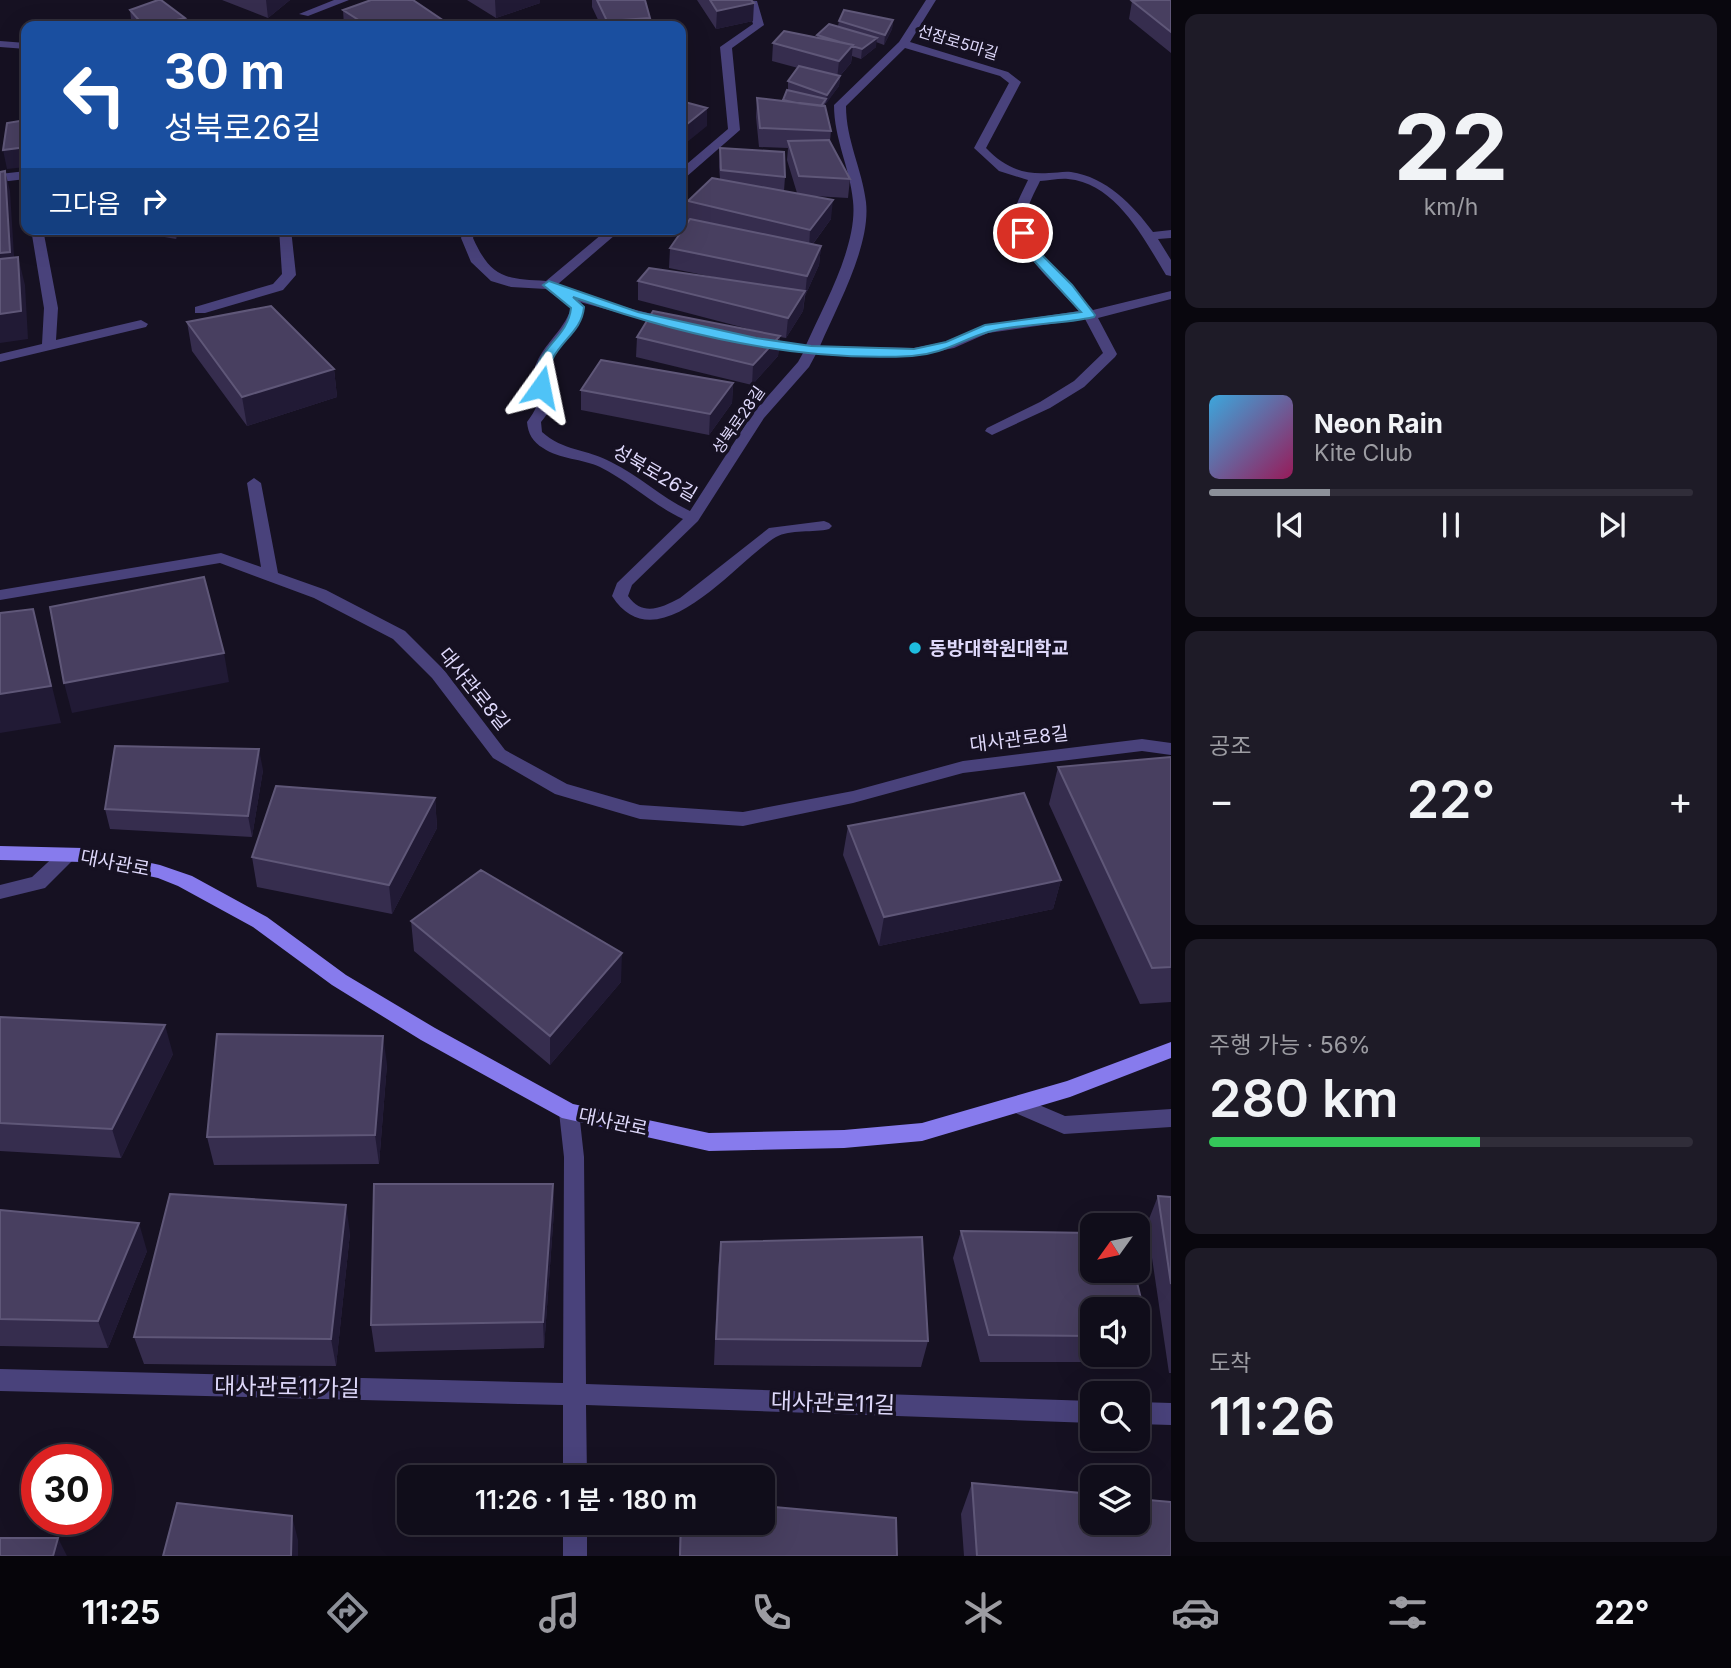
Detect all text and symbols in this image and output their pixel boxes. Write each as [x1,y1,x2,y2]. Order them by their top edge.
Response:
street label: 선잠로5마길 [915,20,1001,64]
text: 30 m [164,42,285,101]
icon: left [49,49,140,140]
text: 22 [1394,92,1508,202]
text: 성북로26길 [164,108,321,147]
icon: right [135,182,173,220]
text: 그다음 [49,188,121,219]
text: km/h [1424,193,1478,221]
pin [993,203,1053,263]
icon: arrive [1004,214,1042,252]
position arrow [504,350,578,424]
street label: 성북로28길 [707,382,769,458]
text: Neon Rain [1314,408,1443,439]
text: Kite Club [1314,439,1413,467]
street label: 성북로26길 [609,440,701,506]
icon: previous [1271,506,1309,544]
icon: pause [1432,506,1470,544]
icon: next [1593,506,1631,544]
place label: 동방대학원대학교 [929,637,1069,660]
marker: 동방대학원대학교 [907,640,923,656]
street label: 대사관로8길 [434,643,514,735]
street label: 대사관로8길 [968,722,1070,756]
text: 공조 [1209,732,1251,760]
text: 22° [1407,768,1495,831]
text: − [1209,777,1234,823]
text: + [1668,777,1693,823]
street label: 대사관로 [78,845,152,881]
text: 주행 가능 · 56% [1209,1031,1371,1059]
text: 280 km [1209,1067,1399,1130]
street label: 대사관로 [576,1103,650,1141]
north arrow [1080,1213,1150,1283]
map controls [1080,1213,1150,1535]
button: sound [1080,1297,1150,1367]
text: 도착 [1209,1349,1251,1377]
street label: 대사관로11가길 [214,1372,360,1402]
button: search [1080,1381,1150,1451]
text: 11:26 [1209,1385,1335,1448]
street label: 대사관로11길 [770,1387,896,1419]
speed limit sign: 30 [21,1444,112,1535]
button: layers [1080,1465,1150,1535]
text: 11:26 · 1 분 · 180 m [475,1484,697,1515]
icon: directions [323,1588,372,1637]
icon: music [535,1588,584,1637]
icon: phone [747,1588,796,1637]
icon: climate [959,1588,1008,1637]
icon: car [1171,1588,1220,1637]
icon: filters [1383,1588,1432,1637]
text: 11:25 [81,1593,160,1632]
text: 22° [1594,1593,1649,1632]

